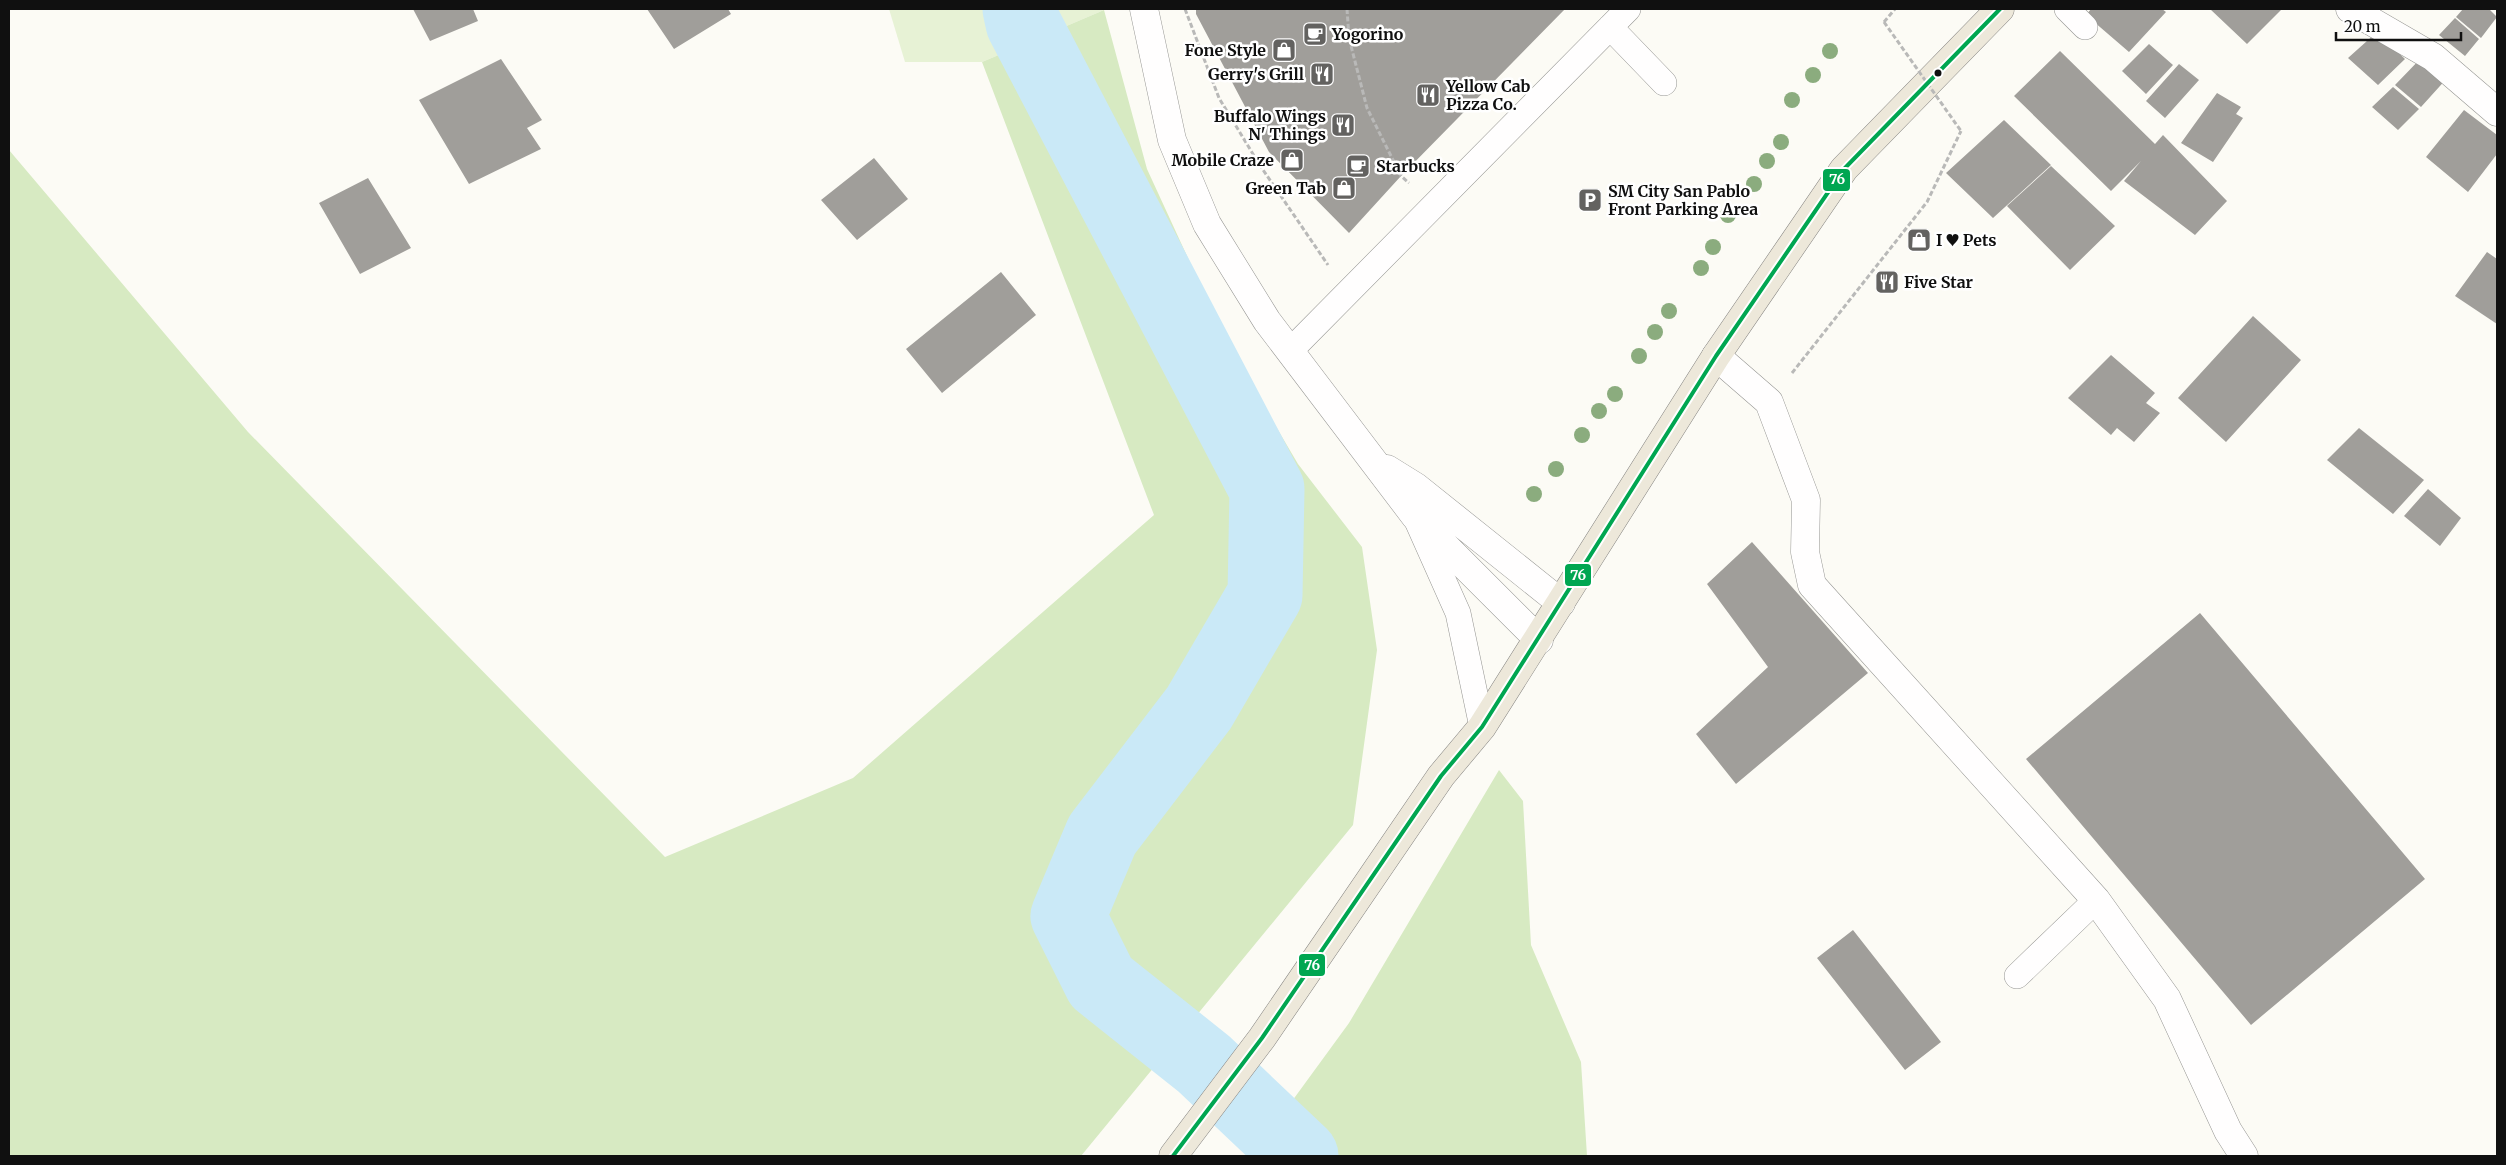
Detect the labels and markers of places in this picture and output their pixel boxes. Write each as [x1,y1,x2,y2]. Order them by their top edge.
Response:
cafe icon: Yogorino [1302,21,1328,47]
place label: Yogorino [1331,24,1404,44]
shop icon: Fone Style [1271,37,1297,63]
place label: Fone Style [1185,40,1266,60]
restaurant icon: Gerry's Grill [1309,61,1335,87]
place label: Gerry's Grill [1208,64,1304,84]
unlabelled marker [1933,68,1943,78]
place label: Yellow Cab Pizza Co. [1445,76,1531,114]
restaurant icon: Yellow Cab Pizza Co. [1415,82,1441,108]
place label: Buffalo Wings N' Things [1214,106,1326,144]
restaurant icon: Buffalo Wings N' Things [1330,112,1356,138]
shop icon: Mobile Craze [1279,147,1305,173]
place label: Mobile Craze [1171,150,1274,170]
cafe icon: Starbucks [1345,153,1371,179]
place label: Starbucks [1376,156,1455,176]
shop icon: Green Tab [1331,175,1357,201]
place label: Green Tab [1246,178,1326,198]
place label: SM City San Pablo Front Parking Area [1608,181,1758,219]
parking icon: SM City San Pablo Front Parking Area [1577,187,1603,213]
shop icon: I ♥ Pets [1906,227,1932,253]
place label: I ♥ Pets [1936,230,1997,250]
restaurant icon: Five Star [1874,269,1900,295]
place label: Five Star [1904,272,1974,292]

